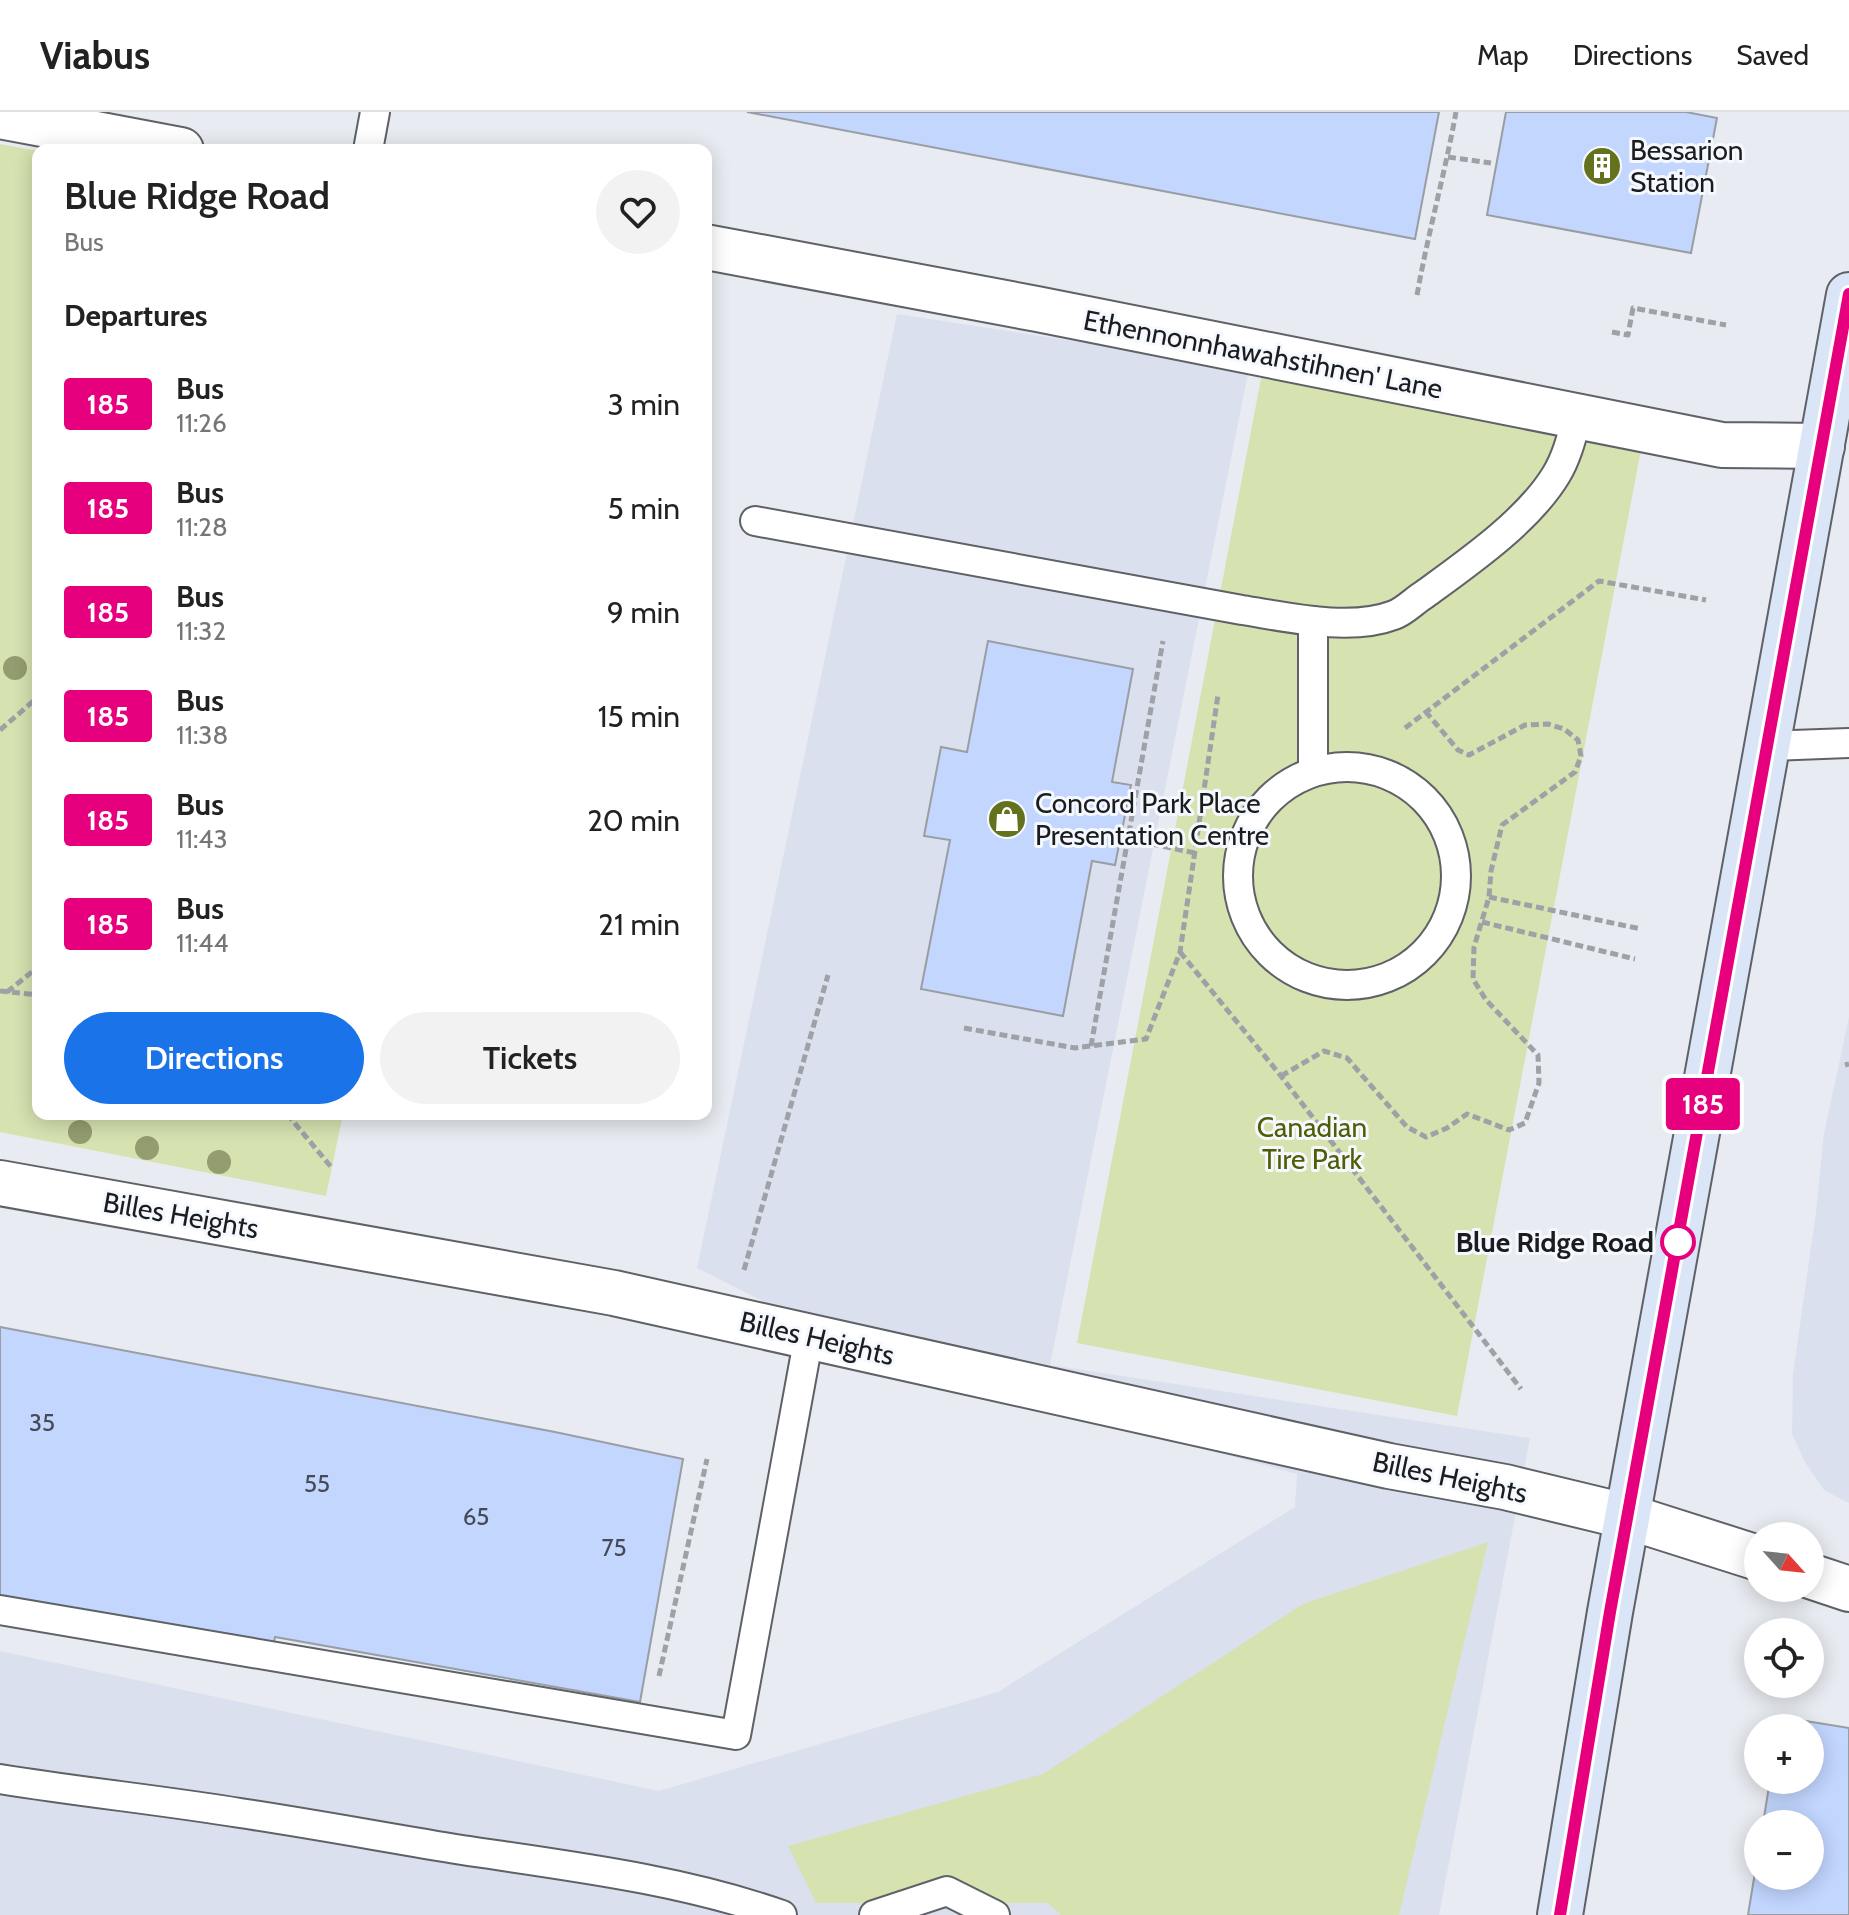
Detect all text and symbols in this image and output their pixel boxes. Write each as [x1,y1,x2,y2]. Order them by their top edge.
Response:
text: Viabus [40,32,150,79]
text: Map [1477,38,1529,72]
text: Directions [1573,38,1692,72]
text: Saved [1736,38,1809,72]
place label: Bessarion Station [1630,133,1744,199]
building icon: Bessarion Station [1581,145,1623,187]
button: heart [596,170,680,254]
text: Blue Ridge Road [64,172,330,219]
text: Bus [64,226,104,258]
text: Departures [64,297,208,334]
street label: Ethennonnhawahstihnen' Lane [1081,302,1445,406]
text: Bus [176,370,224,407]
text: 3 min [608,386,680,423]
text: 185 [87,387,129,421]
text: 11:26 [176,407,227,439]
text: Bus [176,474,224,511]
text: 5 min [608,490,680,527]
text: 185 [87,491,129,525]
text: 11:28 [176,511,228,543]
text: Bus [176,578,224,615]
text: 9 min [607,594,680,631]
text: 185 [87,595,129,629]
text: 11:32 [176,615,226,647]
text: Bus [176,682,224,719]
text: 15 min [598,698,680,735]
text: 185 [87,699,129,733]
text: 11:38 [176,719,228,751]
text: Bus [176,786,224,823]
place label: Concord Park Place Presentation Centre [1035,786,1269,852]
shop icon: Concord Park Place Presentation Centre [986,798,1028,840]
text: 20 min [587,802,680,839]
text: 185 [87,803,129,837]
text: 11:43 [176,823,227,855]
text: Bus [176,890,224,927]
text: 21 min [598,906,680,943]
text: 185 [87,907,129,941]
text: 11:44 [176,927,228,959]
button: Directions [64,1012,364,1104]
button: Tickets [380,1012,680,1104]
line badge: 185 [1657,1078,1749,1130]
text: 185 [1682,1087,1724,1121]
park label: Canadian Tire Park [1257,1110,1367,1176]
street label: Billes Heights [101,1185,261,1245]
place label: Blue Ridge Road [1456,1225,1654,1259]
marker: Blue Ridge Road [1661,1225,1695,1259]
street label: Billes Heights [737,1304,897,1372]
house number: 35 [29,1408,55,1437]
street label: Billes Heights [1370,1444,1530,1510]
house number: 55 [304,1469,330,1498]
house number: 65 [463,1502,489,1531]
north arrow [1744,1522,1824,1602]
map controls [1744,1522,1824,1890]
house number: 75 [601,1533,627,1562]
button: locate [1744,1618,1824,1698]
button: + [1744,1714,1824,1794]
button: − [1744,1810,1824,1890]

